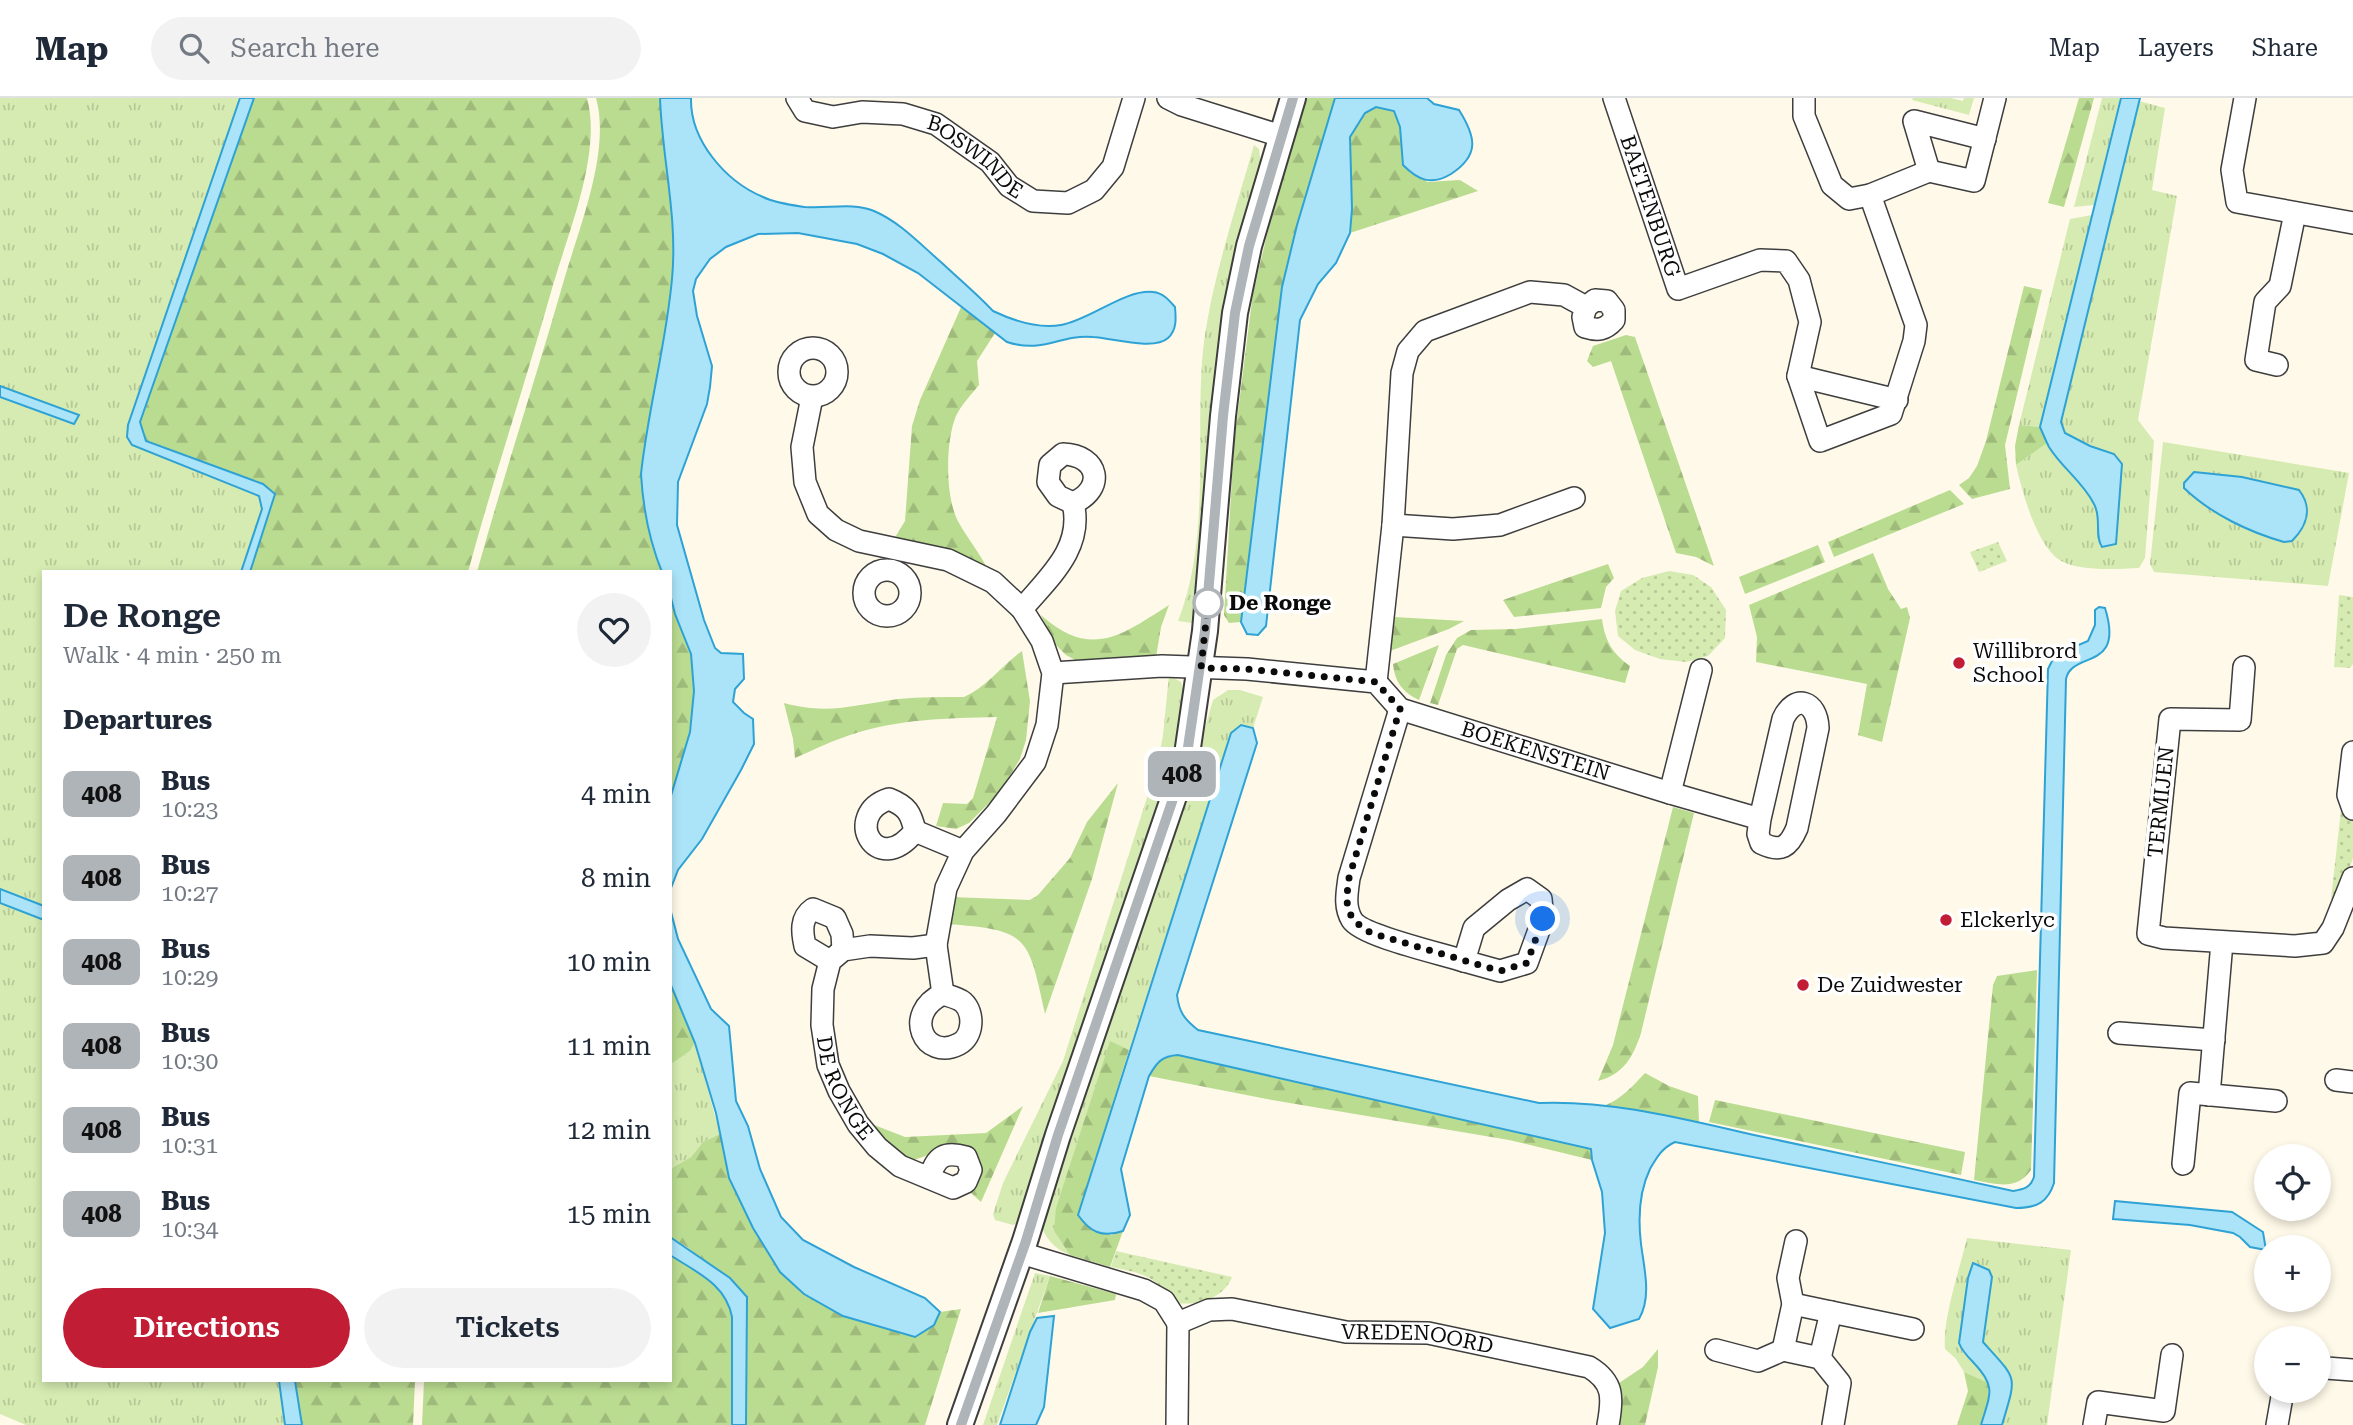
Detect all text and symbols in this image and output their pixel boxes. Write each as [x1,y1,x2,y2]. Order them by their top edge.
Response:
search box [151,17,641,80]
text: Map [35,29,109,68]
icon: search [175,29,213,67]
text: Search here [231,33,380,63]
text: Map [2049,34,2100,62]
text: Layers [2138,34,2214,62]
text: Share [2252,34,2318,62]
street label: BOSWINDE [924,110,1027,204]
street label: BAETENBURG [1615,132,1685,280]
marker: De Ronge [1193,588,1223,618]
place label: De Ronge [1229,591,1331,615]
button: heart [577,593,651,667]
text: De Ronge [63,596,221,635]
place label: Willibrord School [1973,639,2078,687]
text: Walk · 4 min · 250 m [63,642,282,669]
marker: Willibrord School [1951,655,1967,671]
text: Departures [63,705,212,735]
street label: BOEKENSTEIN [1458,717,1613,786]
street label: TERMIJEN [2143,745,2179,859]
line badge: 408 [1142,751,1222,797]
text: 408 [1162,760,1202,788]
text: Bus [161,766,210,796]
text: 4 min [581,779,651,809]
text: 408 [81,780,122,808]
text: 10:23 [161,796,218,823]
text: Bus [161,850,210,880]
text: 8 min [581,863,651,893]
text: 408 [81,864,122,892]
text: 10:27 [161,880,218,907]
your location [1525,901,1560,936]
place label: Elckerlyc [1960,908,2055,932]
marker: Elckerlyc [1938,912,1954,928]
text: Bus [161,934,210,964]
text: 10 min [567,947,651,977]
text: 408 [81,948,122,976]
text: 10:29 [161,964,218,991]
place label: De Zuidwester [1817,973,1963,997]
marker: De Zuidwester [1795,977,1811,993]
text: Bus [161,1018,210,1048]
text: 11 min [567,1031,651,1061]
text: 408 [81,1032,122,1060]
street label: DE RONGE [812,1034,878,1145]
text: 10:30 [161,1048,218,1075]
text: Bus [161,1102,210,1132]
text: 12 min [567,1115,651,1145]
text: 408 [81,1116,122,1144]
text: 10:31 [161,1132,218,1159]
map controls [2254,1144,2331,1403]
button: locate [2254,1144,2331,1221]
text: Bus [161,1186,210,1216]
text: 15 min [567,1199,651,1229]
text: 408 [81,1200,122,1228]
text: 10:34 [161,1216,218,1243]
button: + [2254,1235,2331,1312]
button: Directions [63,1288,350,1368]
button: Tickets [364,1288,651,1368]
street label: VREDENOORD [1341,1320,1496,1358]
button: − [2254,1326,2331,1403]

